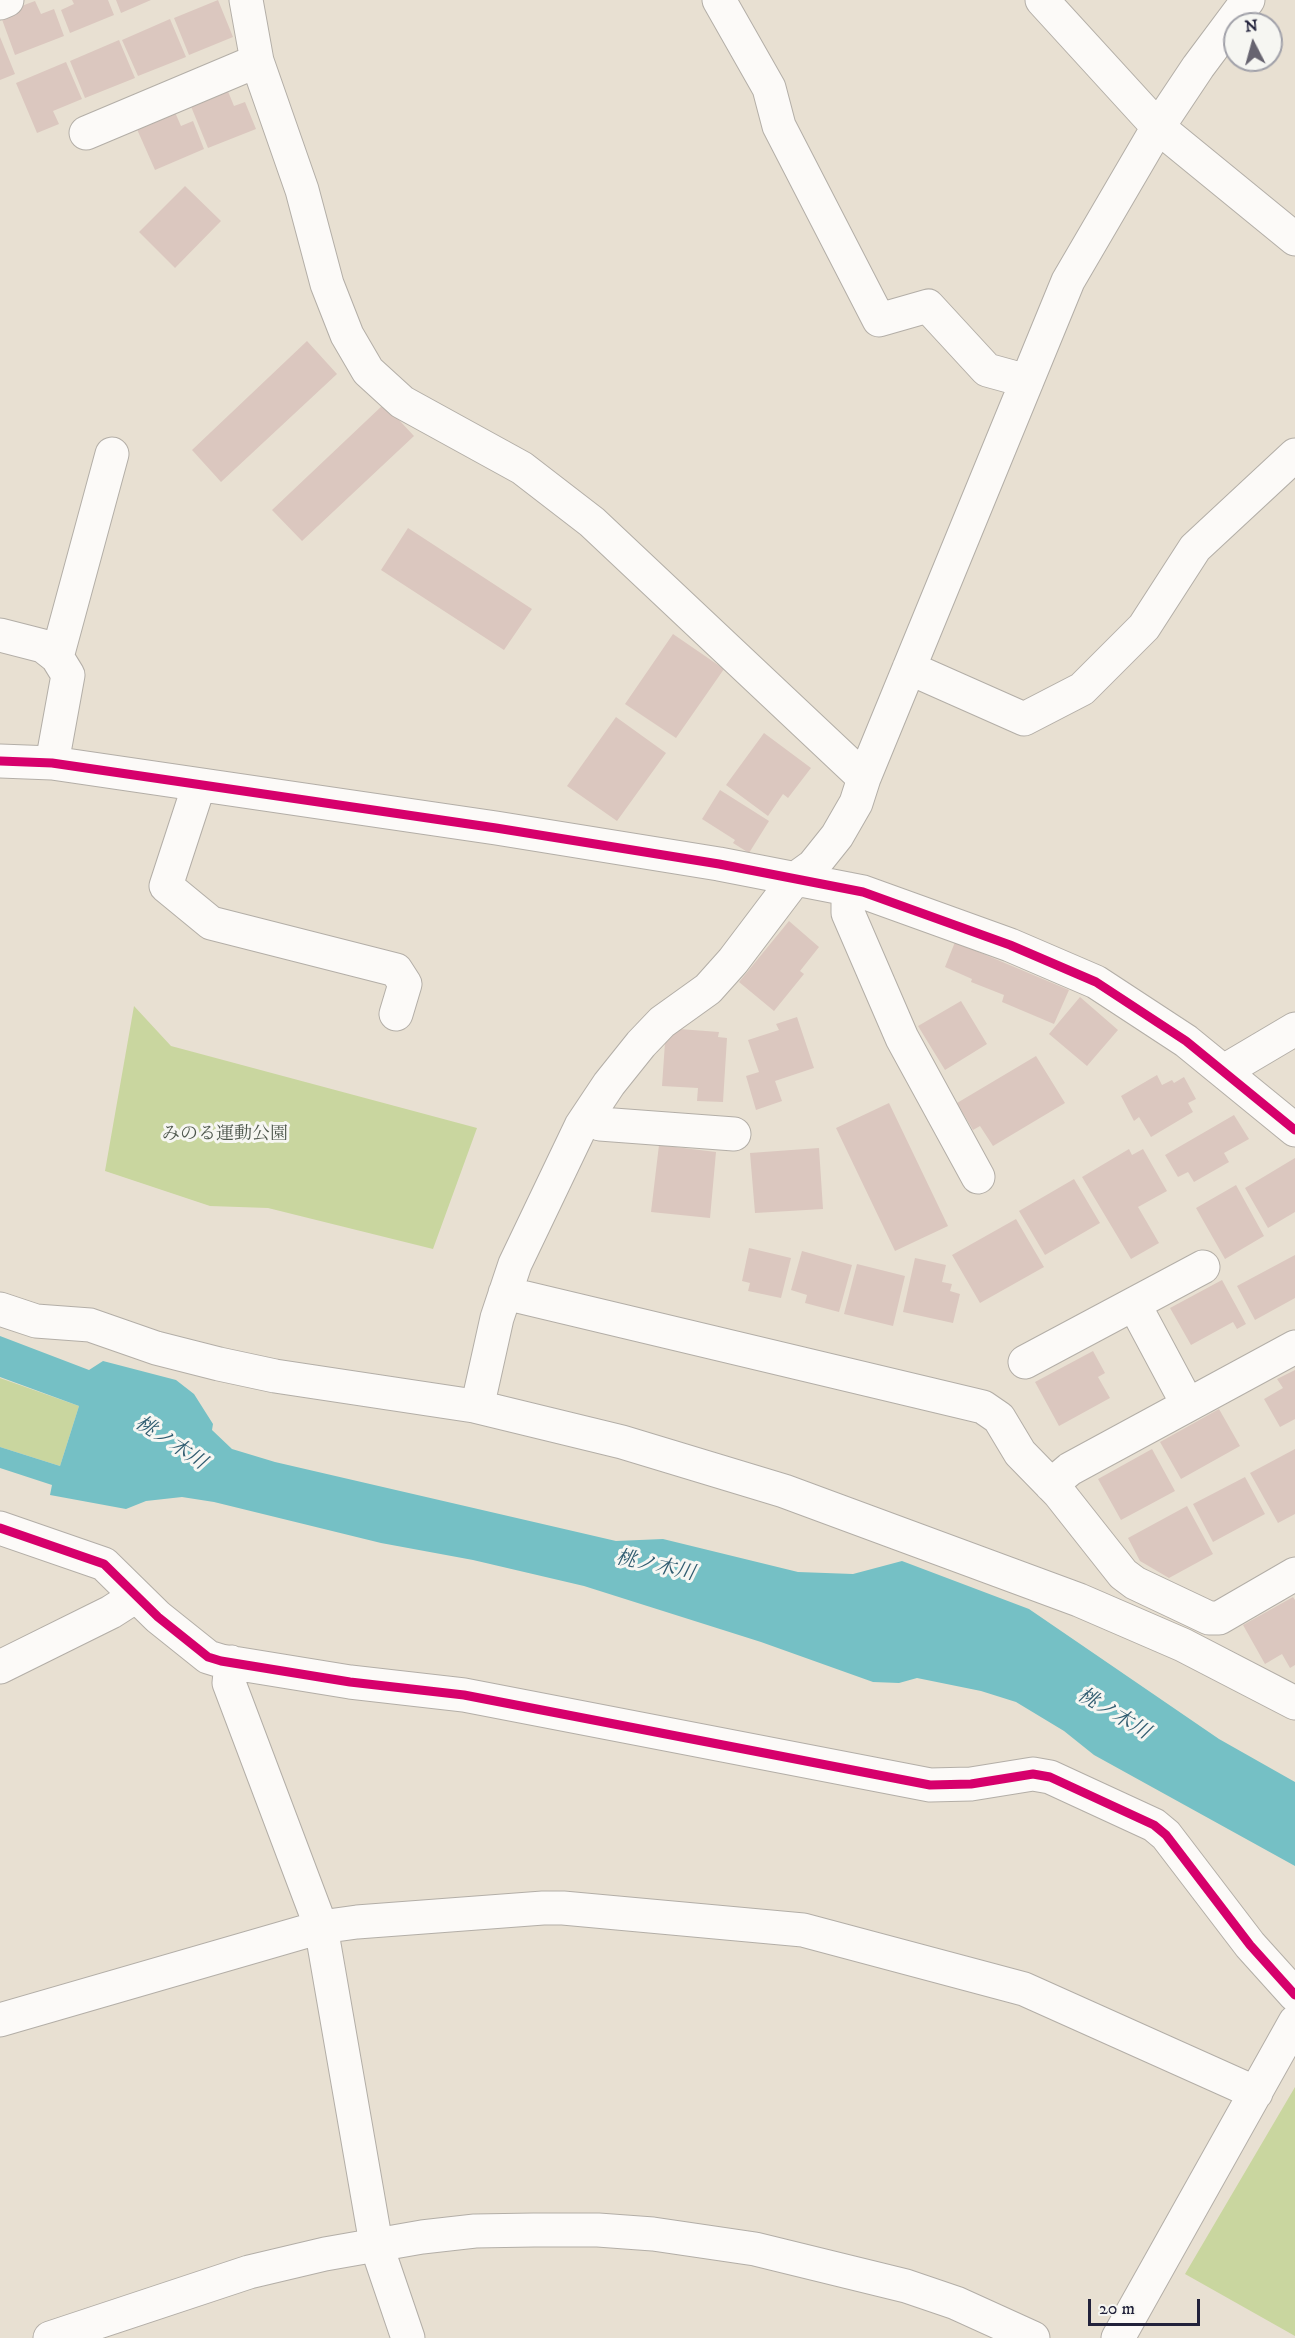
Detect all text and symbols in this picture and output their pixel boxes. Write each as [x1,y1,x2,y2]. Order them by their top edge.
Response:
north arrow [1223,12,1283,72]
text: N [1244,15,1259,37]
park label: みのる運動公園 [162,1124,288,1146]
water label: 桃ノ木川 [130,1412,210,1476]
water label: 桃ノ木川 [613,1547,697,1587]
water label: 桃ノ木川 [1073,1684,1153,1746]
scale bar [1091,2287,1204,2325]
text: 20 m [1099,2298,1135,2320]

